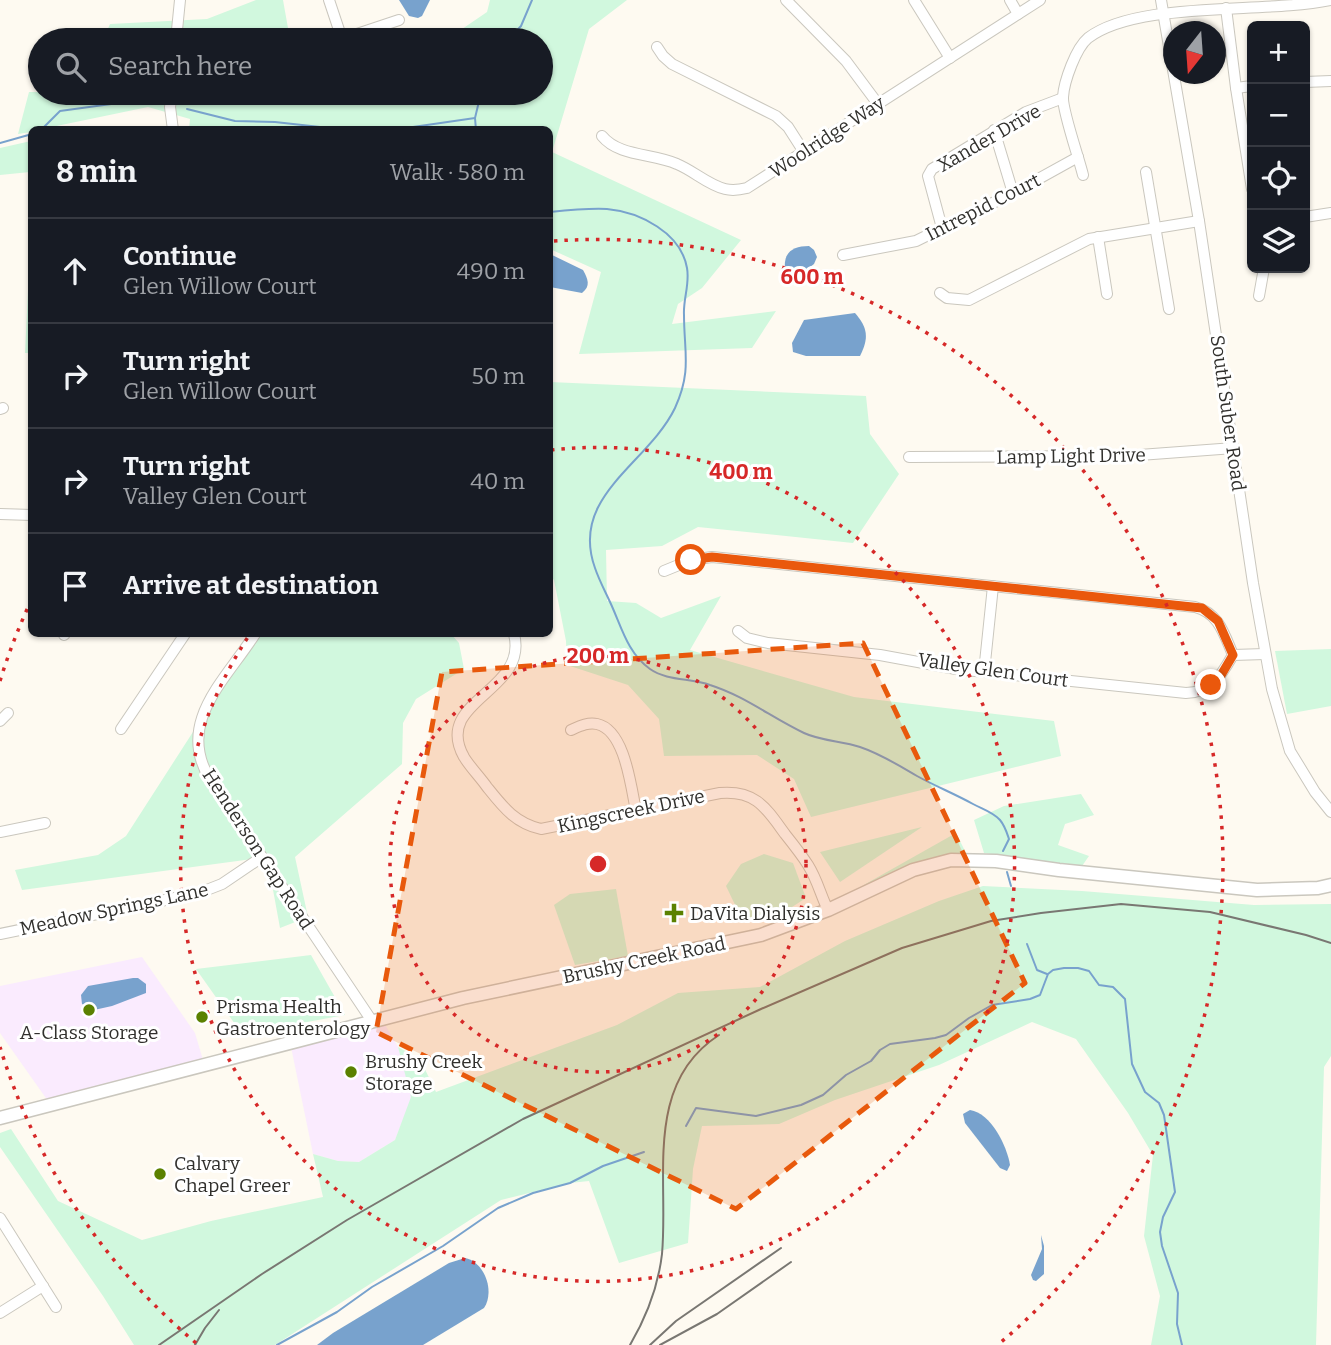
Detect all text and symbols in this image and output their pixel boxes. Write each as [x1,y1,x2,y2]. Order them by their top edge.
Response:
north arrow [1163,21,1226,84]
map controls [1247,21,1310,273]
button: + [1247,21,1310,84]
search box [28,28,553,105]
icon: search [52,48,90,86]
text: Search here [108,51,252,82]
button: − [1247,84,1310,147]
street label: Woolridge Way [765,91,890,183]
street label: Xander Drive [933,99,1045,177]
button: locate [1247,147,1310,210]
text: 8 min [56,154,137,190]
text: Walk · 580 m [390,158,525,186]
street label: Intrepid Court [922,168,1044,246]
button: layers [1247,210,1310,273]
text: Continue [123,241,237,272]
icon: ahead [56,252,94,290]
text: 490 m [457,257,525,285]
text: 600 m [781,264,843,290]
text: Glen Willow Court [123,272,317,300]
street label: South Suber Road [1206,334,1250,492]
text: Turn right [123,346,250,377]
icon: right [56,357,94,395]
text: 50 m [471,362,525,390]
text: Glen Willow Court [123,377,317,405]
street label: Lamp Light Drive [996,443,1146,469]
text: Turn right [123,451,250,482]
text: 400 m [709,459,773,485]
icon: right [56,462,94,500]
text: 40 m [470,467,525,495]
text: Valley Glen Court [123,482,307,510]
route start [675,544,706,575]
icon: arrive [56,567,94,605]
text: Arrive at destination [123,570,378,601]
text: 200 m [567,643,629,669]
street label: Valley Glen Court [916,648,1070,692]
route end [1195,669,1226,700]
street label: Henderson Gap Road [197,764,319,934]
street label: Kingscreek Drive [555,784,707,838]
centre of rings [586,852,610,876]
street label: Meadow Springs Lane [17,878,211,940]
place label: DaVita Dialysis [690,902,820,925]
marker: DaVita Dialysis [664,903,684,923]
street label: Brushy Creek Road [560,932,728,988]
place label: Prisma Health Gastroenterology [216,995,371,1040]
marker: A-Class Storage [81,1002,97,1018]
marker: Prisma Health Gastroenterology [194,1009,210,1025]
place label: A-Class Storage [20,1021,158,1044]
place label: Brushy Creek Storage [365,1050,483,1095]
marker: Brushy Creek Storage [343,1064,359,1080]
place label: Calvary Chapel Greer [174,1152,291,1197]
marker: Calvary Chapel Greer [152,1166,168,1182]

